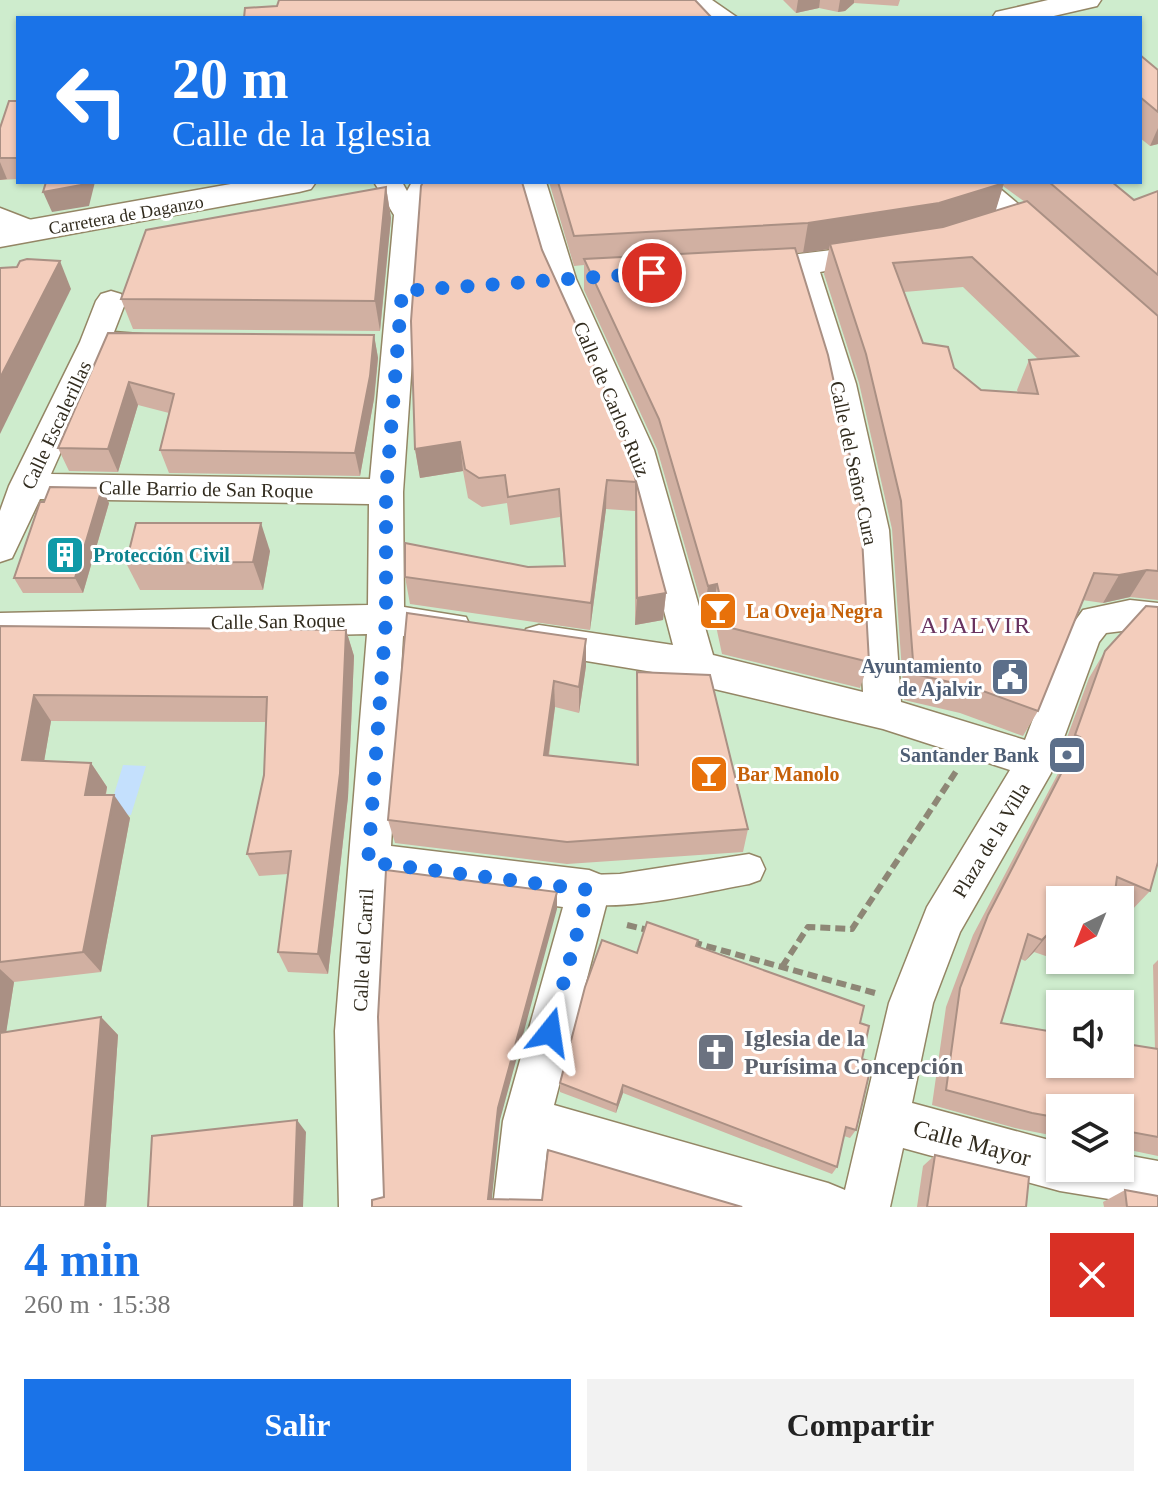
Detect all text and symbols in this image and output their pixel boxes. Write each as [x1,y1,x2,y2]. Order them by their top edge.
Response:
icon: left [40,48,144,152]
text: 20 m [172,48,289,110]
text: Calle de la Iglesia [172,114,431,154]
street label: Carretera de Daganzo [47,192,205,238]
pin [618,239,686,307]
icon: arrive [630,251,674,295]
street label: Calle de Carlos Ruiz [569,318,655,480]
street label: Calle Escalerillas [17,357,96,493]
street label: Calle del Señor Cura [826,379,882,547]
street label: Calle Barrio de San Roque [99,476,313,503]
building icon: Protección Civil [44,534,86,576]
place label: Protección Civil [93,544,230,566]
bar icon: La Oveja Negra [697,590,739,632]
place label: La Oveja Negra [746,600,883,623]
street label: Calle San Roque [211,609,346,634]
district label: AJALVIR [920,612,1032,638]
place label: Ayuntamiento de Ajalvir [861,655,982,701]
public building icon: Ayuntamiento de Ajalvir [989,656,1031,698]
bank icon: Santander Bank [1046,734,1088,776]
place label: Santander Bank [900,744,1040,766]
bar icon: Bar Manolo [688,753,730,795]
place label: Bar Manolo [737,763,839,785]
street label: Plaza de la Villa [948,778,1034,901]
north arrow [1046,886,1134,974]
map controls [1046,886,1134,1182]
street label: Calle del Carril [349,887,377,1012]
position arrow [508,990,592,1074]
button: sound [1046,990,1134,1078]
place label: Iglesia de la Purísima Concepción [744,1025,963,1079]
church icon: Iglesia de la Purísima Concepción [695,1031,737,1073]
button: layers [1046,1094,1134,1182]
street label: Calle Mayor [910,1115,1034,1171]
text: 4 min [24,1233,140,1286]
button: close [1050,1233,1134,1317]
text: 260 m · 15:38 [24,1290,171,1319]
button: Salir [24,1379,571,1471]
button: Compartir [587,1379,1134,1471]

